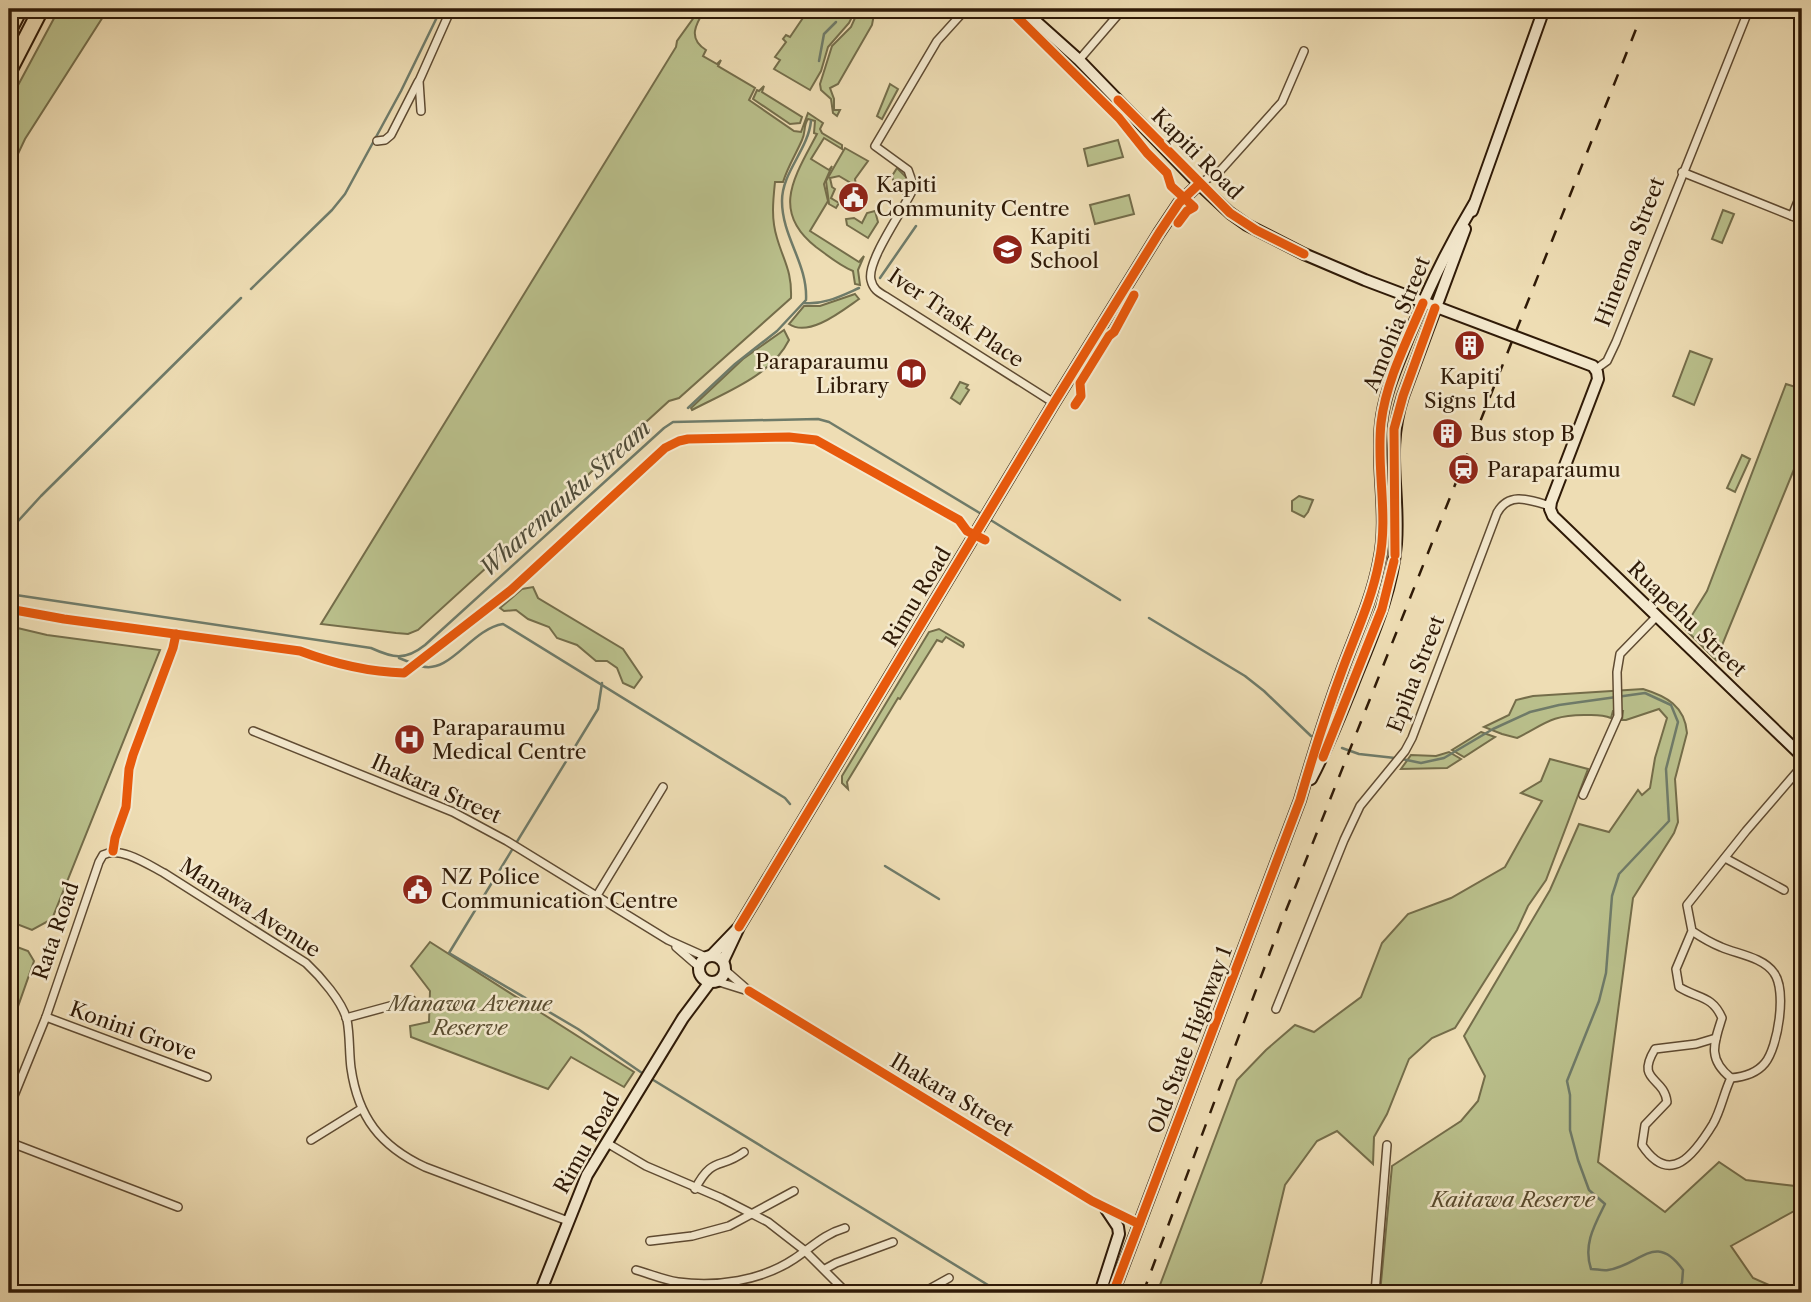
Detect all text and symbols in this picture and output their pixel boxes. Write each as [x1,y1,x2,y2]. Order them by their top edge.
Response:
street label: Kapiti Road [1147,103,1248,204]
place label: Kapiti Community Centre [876,172,1070,221]
street label: Hinemoa Street [1590,173,1670,330]
public building icon: Kapiti Community Centre [836,180,870,214]
place label: Kapiti School [1030,224,1099,273]
school or university icon: Kapiti School [990,232,1024,266]
street label: Amohia Street [1358,252,1435,396]
street label: Iver Trask Place [884,263,1029,372]
building icon: Kapiti Signs Ltd [1453,328,1487,362]
place label: Paraparaumu Library [755,349,889,398]
library icon: Paraparaumu Library [895,357,929,391]
place label: Kapiti Signs Ltd [1424,364,1516,413]
water label: Wharemauku Stream [473,414,657,582]
building icon: Bus stop B [1430,417,1464,451]
place label: Bus stop B [1470,421,1575,446]
station icon: Paraparaumu [1447,453,1481,487]
place label: Paraparaumu [1487,457,1621,482]
street label: Rimu Road [877,542,956,651]
street label: Ruapehu Street [1623,556,1752,682]
street label: Epiha Street [1382,611,1449,736]
place label: Paraparaumu Medical Centre [432,715,586,764]
hospital icon: Paraparaumu Medical Centre [392,723,426,757]
street label: Ihakara Street [367,749,506,829]
street label: Manawa Avenue [175,853,325,962]
place label: NZ Police Communication Centre [441,864,678,913]
public building icon: NZ Police Communication Centre [401,872,435,906]
street label: Rata Road [27,878,84,983]
street label: Old State Highway 1 [1142,942,1237,1137]
park label: Manawa Avenue Reserve [385,991,553,1040]
street label: Konini Grove [66,996,200,1065]
street label: Ihakara Street [886,1048,1019,1142]
street label: Rimu Road [549,1088,625,1198]
park label: Kaitawa Reserve [1429,1187,1596,1212]

